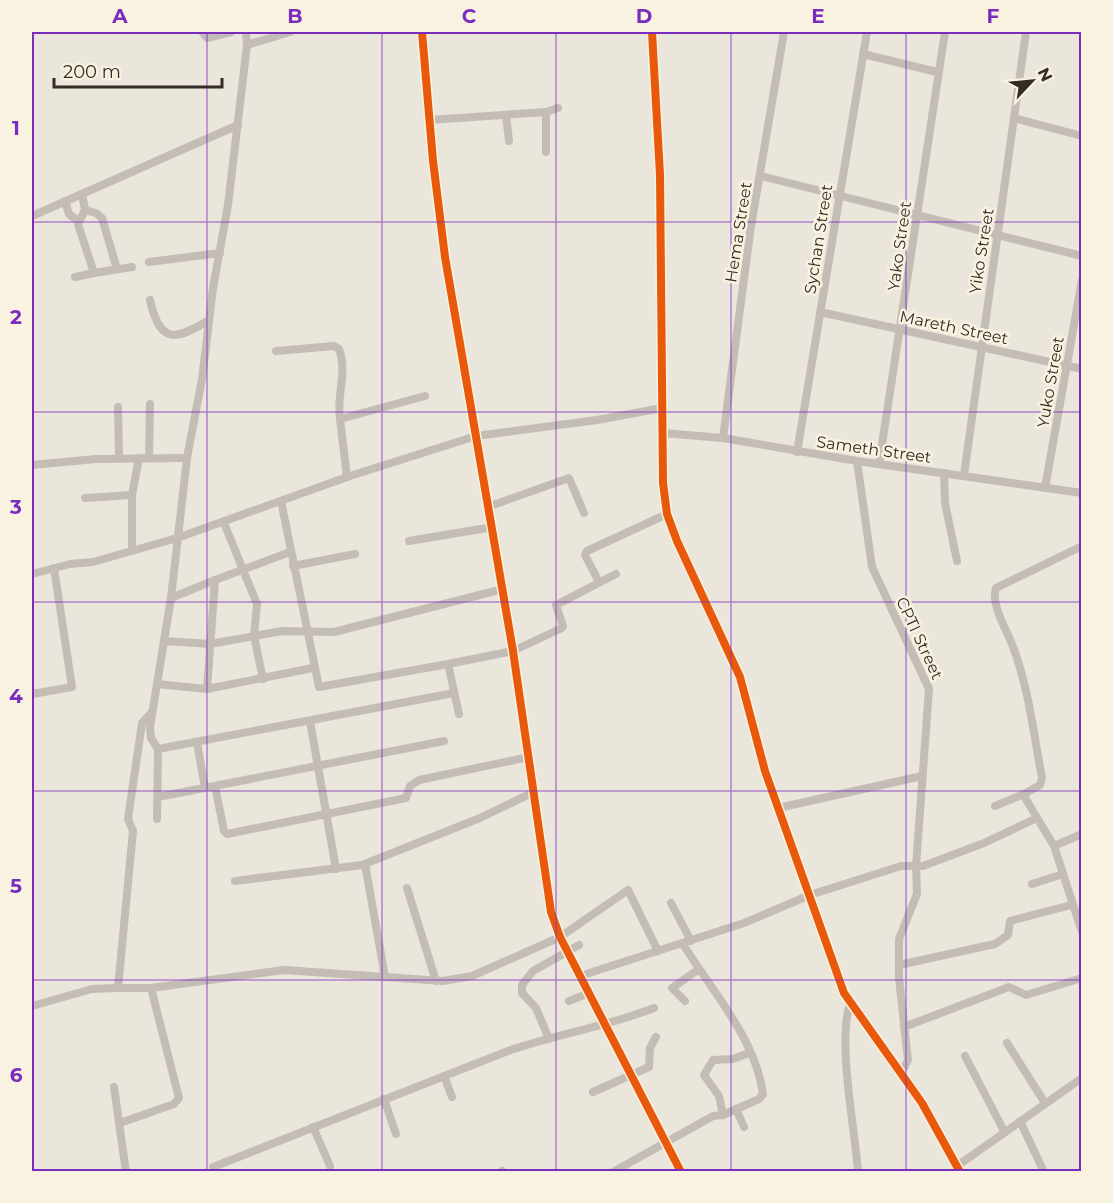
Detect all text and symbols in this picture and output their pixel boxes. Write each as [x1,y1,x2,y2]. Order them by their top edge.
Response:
text: A [111,4,128,28]
text: B [287,4,303,28]
text: C [462,4,477,28]
text: D [636,4,652,28]
text: E [811,4,825,28]
text: F [987,4,1000,28]
scale bar [54,51,222,89]
north arrow [1002,51,1062,111]
text: 200 m [63,61,121,83]
text: N [1034,65,1056,85]
text: 1 [12,116,20,140]
street label: Hema Street [721,180,756,284]
street label: Sychan Street [800,182,837,295]
street label: Yako Street [884,199,915,292]
street label: Yiko Street [965,207,998,295]
text: 2 [10,305,22,329]
street label: Mareth Street [898,307,1010,348]
street label: Yuko Street [1033,335,1068,429]
street label: Sameth Street [815,432,933,467]
text: 3 [9,495,22,519]
street label: CPTI Street [892,594,947,683]
text: 4 [9,684,23,708]
text: 5 [10,874,22,898]
text: 6 [10,1063,23,1087]

